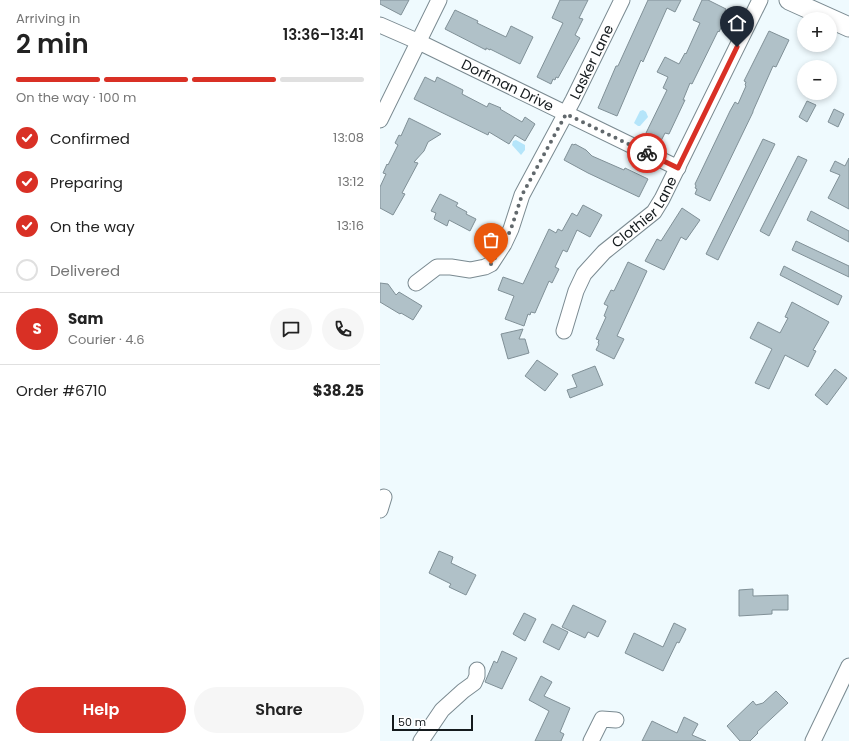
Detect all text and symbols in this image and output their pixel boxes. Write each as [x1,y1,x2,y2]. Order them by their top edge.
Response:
pin [720,6,754,47]
text: Arriving in [16,9,80,28]
icon: home [726,12,748,34]
map controls [797,12,837,100]
button: + [797,12,837,52]
street label: Lasker Lane [565,21,619,103]
text: 13:36–13:41 [283,24,364,45]
text: 2 min [16,26,89,62]
street label: Dorfman Drive [458,54,557,116]
button: − [797,60,837,100]
text: On the way · 100 m [16,88,136,107]
icon: check [16,127,38,149]
text: Confirmed [50,128,130,149]
text: 13:08 [333,128,364,147]
courier [627,133,667,173]
icon: bike [636,142,658,164]
icon: check [16,171,38,193]
text: Preparing [50,172,123,193]
text: 13:12 [338,172,364,191]
street label: Clothier Lane [607,173,682,252]
icon: check [16,215,38,237]
text: On the way [50,216,135,237]
text: 13:16 [337,216,364,235]
pin [474,223,508,264]
icon: bag [480,229,502,251]
text: Delivered [50,260,120,281]
text: Sam [68,308,103,329]
button: chat [270,308,312,350]
button: phone [322,308,364,350]
text: S [32,318,42,339]
text: Courier · 4.6 [68,330,145,349]
text: Order #6710 [16,380,107,401]
text: $38.25 [313,380,364,401]
button: Help [16,687,186,733]
button: Share [194,687,364,733]
scale bar [392,713,473,732]
text: 50 m [398,714,426,730]

